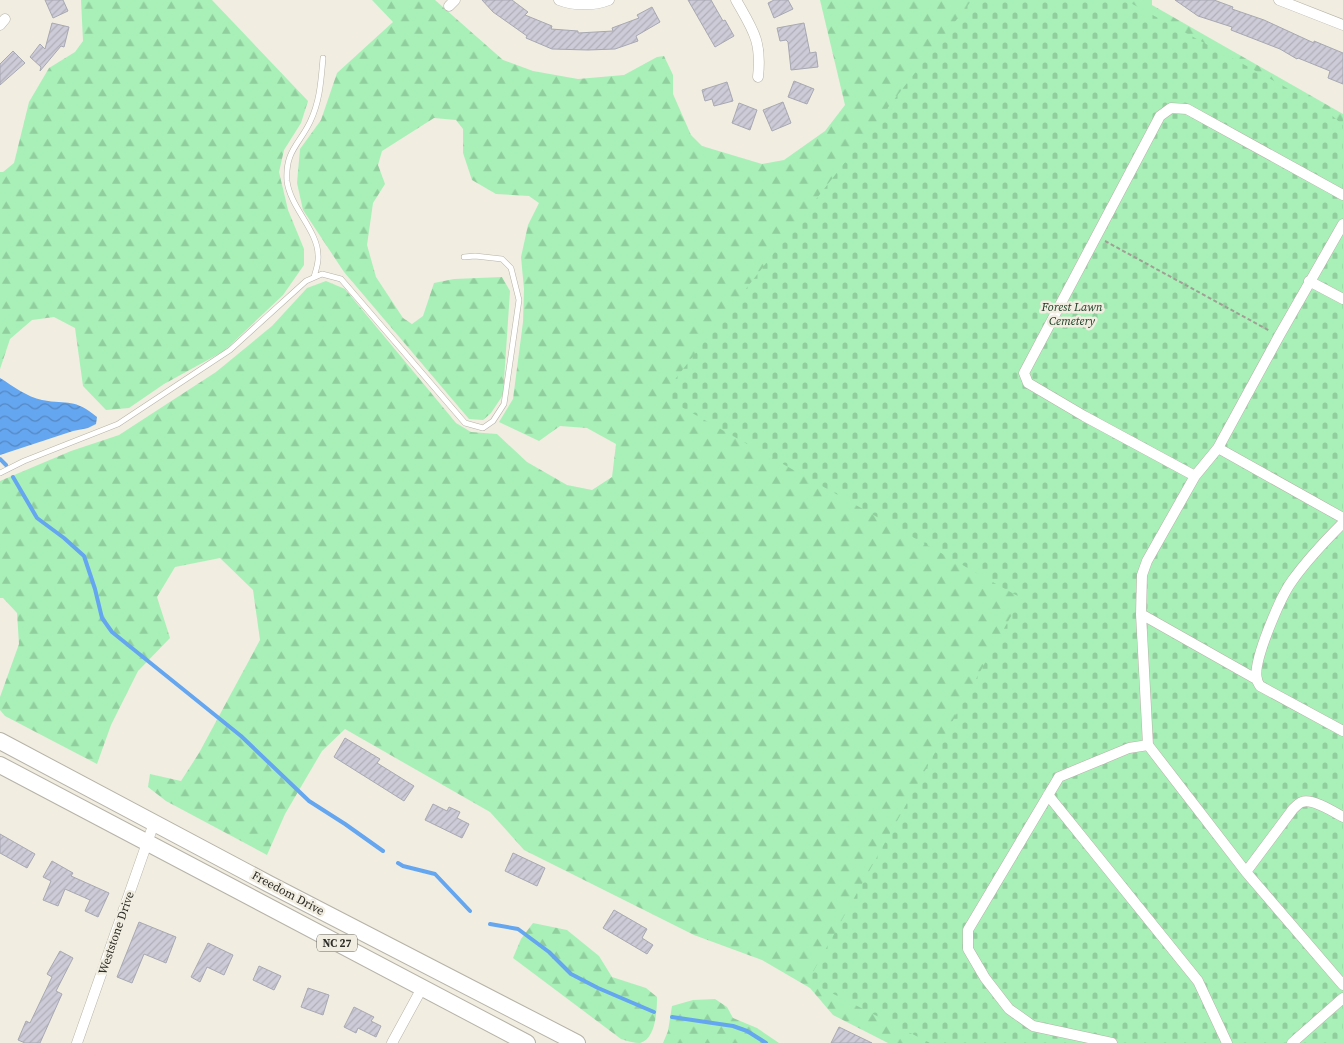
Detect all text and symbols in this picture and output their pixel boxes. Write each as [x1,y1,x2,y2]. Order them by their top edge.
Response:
park label: Forest Lawn Cemetery [1041,299,1103,329]
street label: Freedom Drive [249,867,327,919]
street label: Weststone Drive [94,889,138,977]
road number: NC 27 [317,934,357,951]

